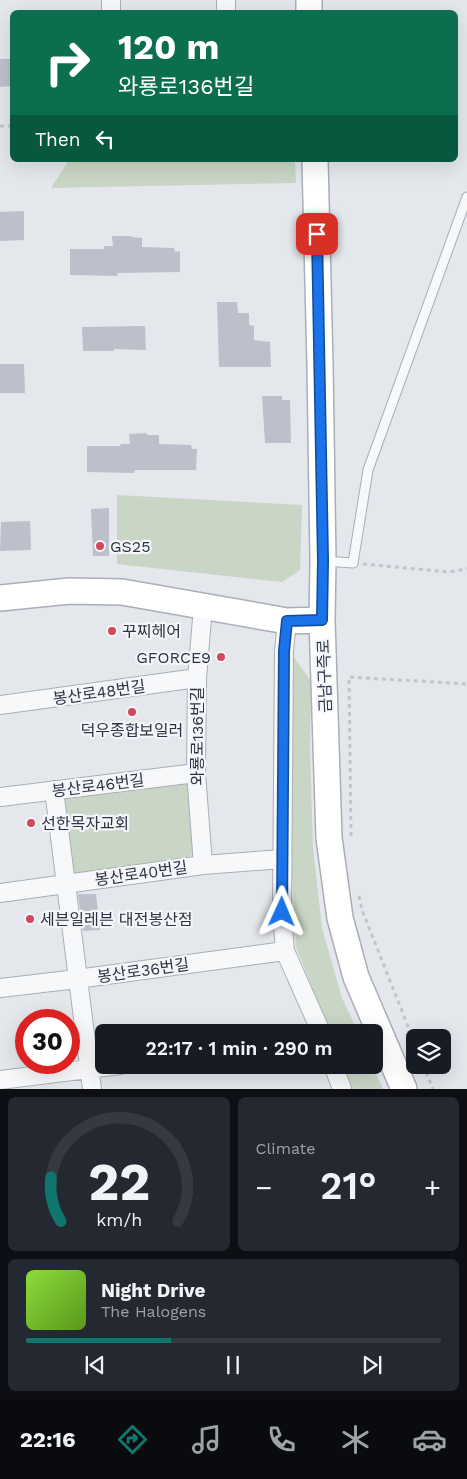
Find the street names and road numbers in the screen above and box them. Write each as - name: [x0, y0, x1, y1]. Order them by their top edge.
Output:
- street label: 금남구즉로: [314, 639, 335, 713]
- street label: 봉산로48번길: [52, 677, 147, 708]
- street label: 와룡로136번길: [188, 687, 207, 785]
- street label: 봉산로46번길: [51, 770, 145, 801]
- street label: 봉산로40번길: [94, 858, 189, 889]
- street label: 봉산로36번길: [96, 955, 190, 986]

